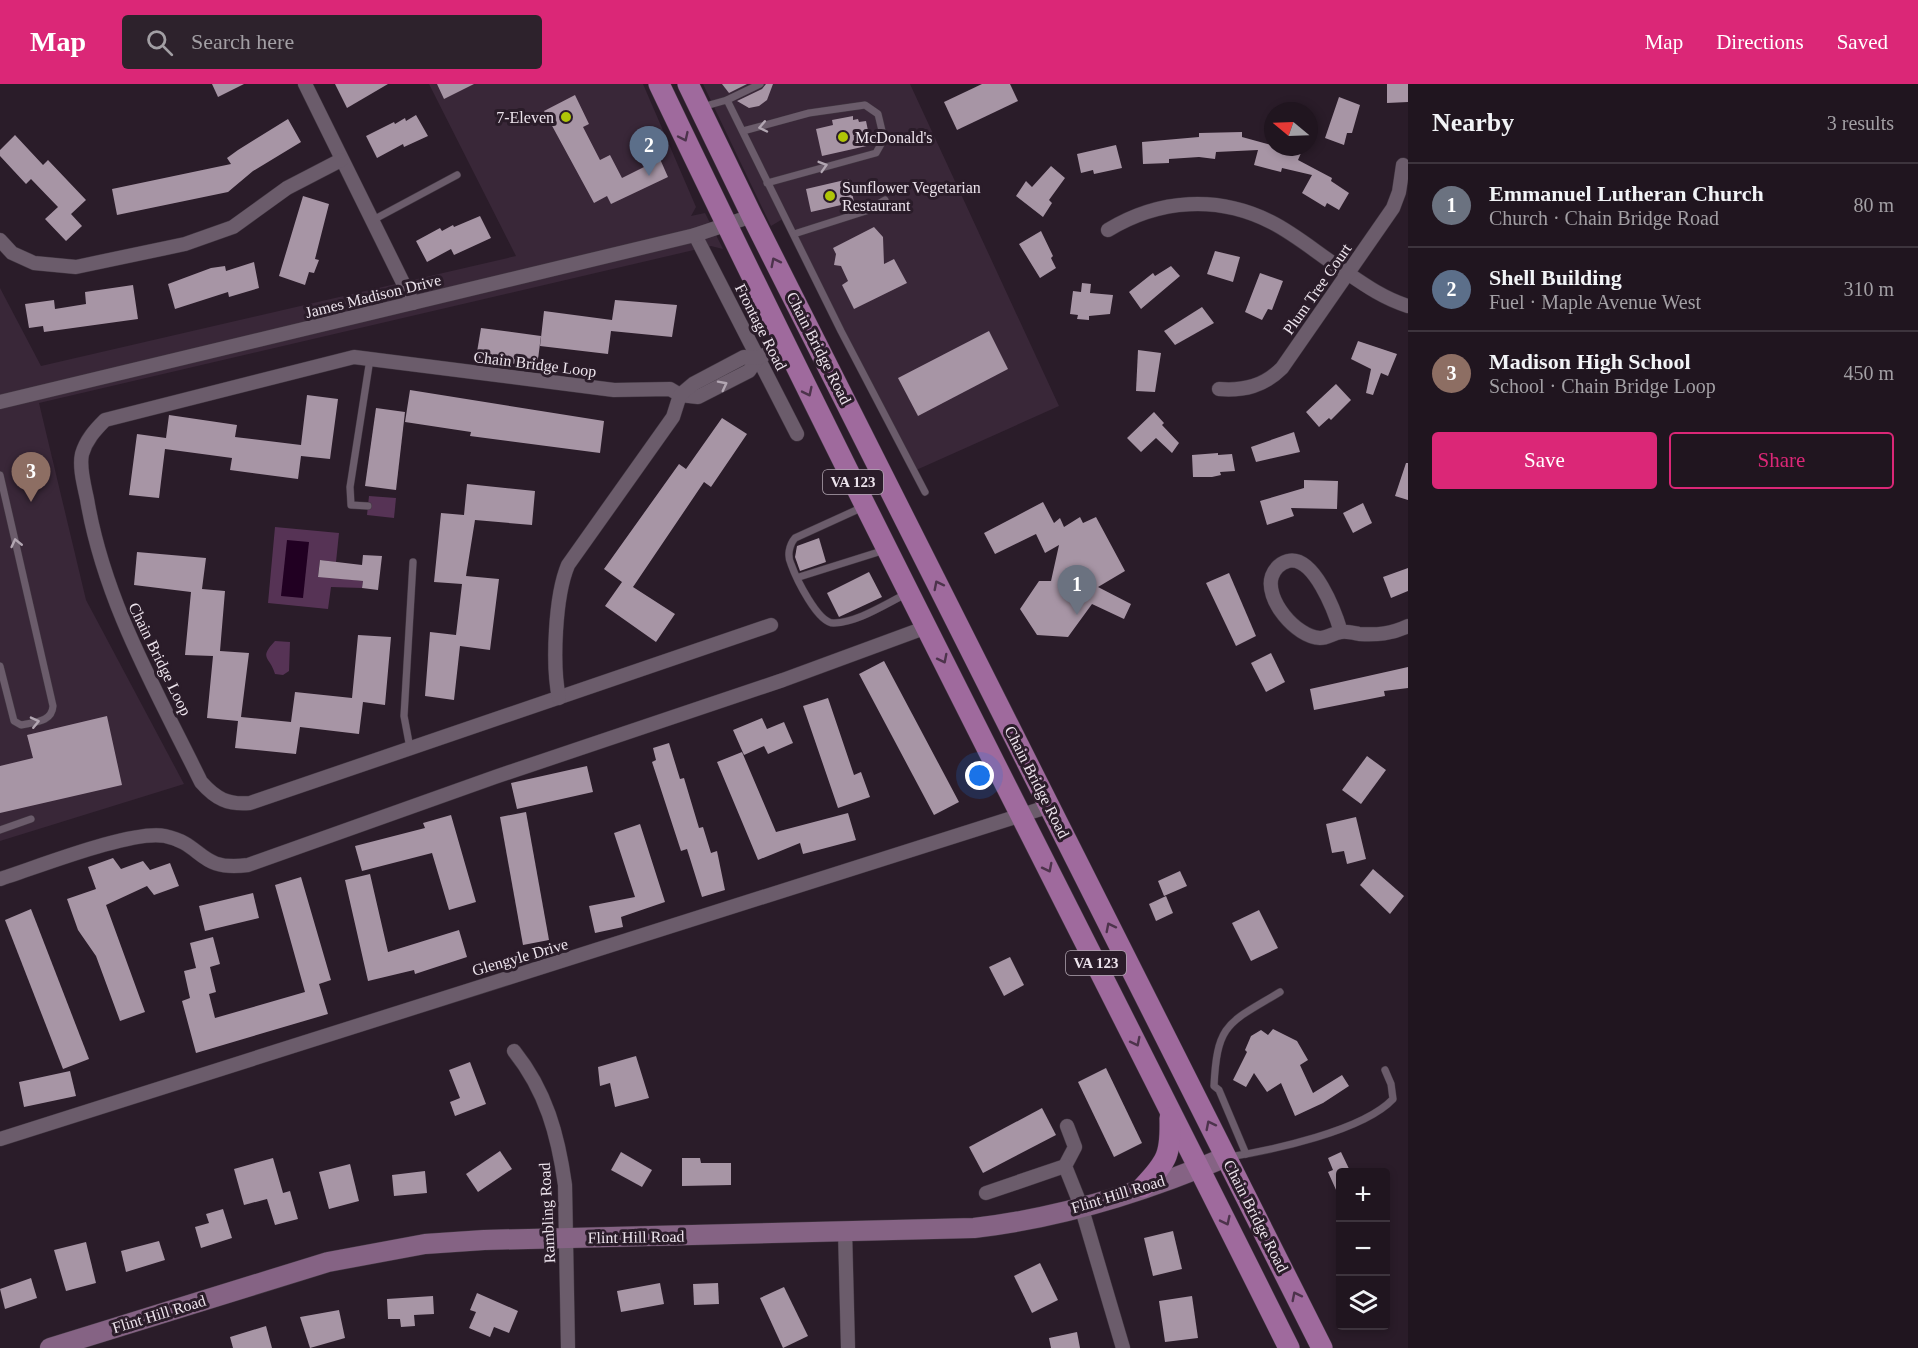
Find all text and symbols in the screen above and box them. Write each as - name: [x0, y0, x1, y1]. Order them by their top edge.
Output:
- search box: [122, 15, 542, 69]
- text: Map: [30, 26, 86, 57]
- icon: search: [143, 26, 176, 59]
- text: Search here: [191, 29, 294, 54]
- text: Map: [1645, 30, 1683, 54]
- text: Directions: [1716, 30, 1804, 54]
- text: Saved: [1837, 30, 1888, 54]
- north arrow: [1264, 102, 1318, 156]
- text: Nearby: [1432, 108, 1514, 137]
- place label: 7-Eleven: [496, 109, 554, 126]
- marker: 7-Eleven: [559, 110, 573, 124]
- text: 3 results: [1827, 112, 1894, 134]
- one-way arrow: [758, 120, 768, 133]
- pin: 2: [630, 126, 668, 176]
- place label: McDonald's: [855, 129, 933, 146]
- one-way arrow: [677, 130, 689, 141]
- marker: McDonald's: [836, 130, 850, 144]
- one-way arrow: [817, 161, 828, 173]
- place label: Sunflower Vegetarian Restaurant: [842, 179, 981, 214]
- text: Emmanuel Lutheran Church: [1489, 181, 1764, 206]
- marker: Sunflower Vegetarian Restaurant: [823, 189, 837, 203]
- text: 1: [1447, 194, 1457, 216]
- text: 80 m: [1853, 194, 1894, 216]
- text: Church · Chain Bridge Road: [1489, 207, 1719, 229]
- street label: Plum Tree Court: [1279, 240, 1355, 338]
- one-way arrow: [771, 257, 783, 268]
- text: Shell Building: [1489, 265, 1622, 290]
- street label: James Madison Drive: [303, 271, 443, 321]
- text: 2: [1447, 278, 1457, 300]
- text: 310 m: [1843, 278, 1894, 300]
- street label: Frontage Road: [731, 281, 790, 373]
- street label: Chain Bridge Road: [782, 289, 855, 407]
- text: Fuel · Maple Avenue West: [1489, 291, 1701, 313]
- street label: Chain Bridge Loop: [473, 348, 597, 381]
- text: Madison High School: [1489, 349, 1691, 374]
- text: 3: [1447, 362, 1457, 384]
- text: 450 m: [1843, 362, 1894, 384]
- text: School · Chain Bridge Loop: [1489, 375, 1716, 397]
- one-way arrow: [716, 381, 727, 392]
- one-way arrow: [800, 385, 812, 396]
- button: Save: [1432, 432, 1657, 489]
- button: Share: [1669, 432, 1894, 489]
- pin: 3: [12, 452, 51, 502]
- road number: VA 123: [823, 470, 883, 494]
- one-way arrow: [10, 538, 23, 548]
- pin: 1: [1058, 566, 1096, 615]
- one-way arrow: [933, 581, 945, 592]
- street label: Chain Bridge Loop: [124, 600, 195, 719]
- one-way arrow: [936, 653, 947, 664]
- one-way arrow: [30, 716, 40, 729]
- street label: Chain Bridge Road: [1000, 723, 1073, 841]
- your location: [965, 761, 994, 790]
- one-way arrow: [1041, 861, 1053, 872]
- one-way arrow: [1106, 923, 1117, 934]
- street label: Glengyle Drive: [470, 935, 570, 980]
- road number: VA 123: [1066, 951, 1126, 975]
- one-way arrow: [1128, 1036, 1140, 1047]
- one-way arrow: [1205, 1120, 1217, 1131]
- street label: Chain Bridge Road: [1219, 1157, 1292, 1275]
- street label: Rambling Road: [536, 1162, 559, 1264]
- map controls: [1336, 1168, 1390, 1330]
- button: +: [1336, 1168, 1390, 1222]
- street label: Flint Hill Road: [1069, 1172, 1167, 1216]
- one-way arrow: [1218, 1214, 1230, 1225]
- button: −: [1336, 1222, 1390, 1276]
- street label: Flint Hill Road: [587, 1228, 685, 1246]
- button: layers: [1336, 1276, 1390, 1330]
- one-way arrow: [1291, 1291, 1303, 1302]
- street label: Flint Hill Road: [110, 1292, 208, 1336]

